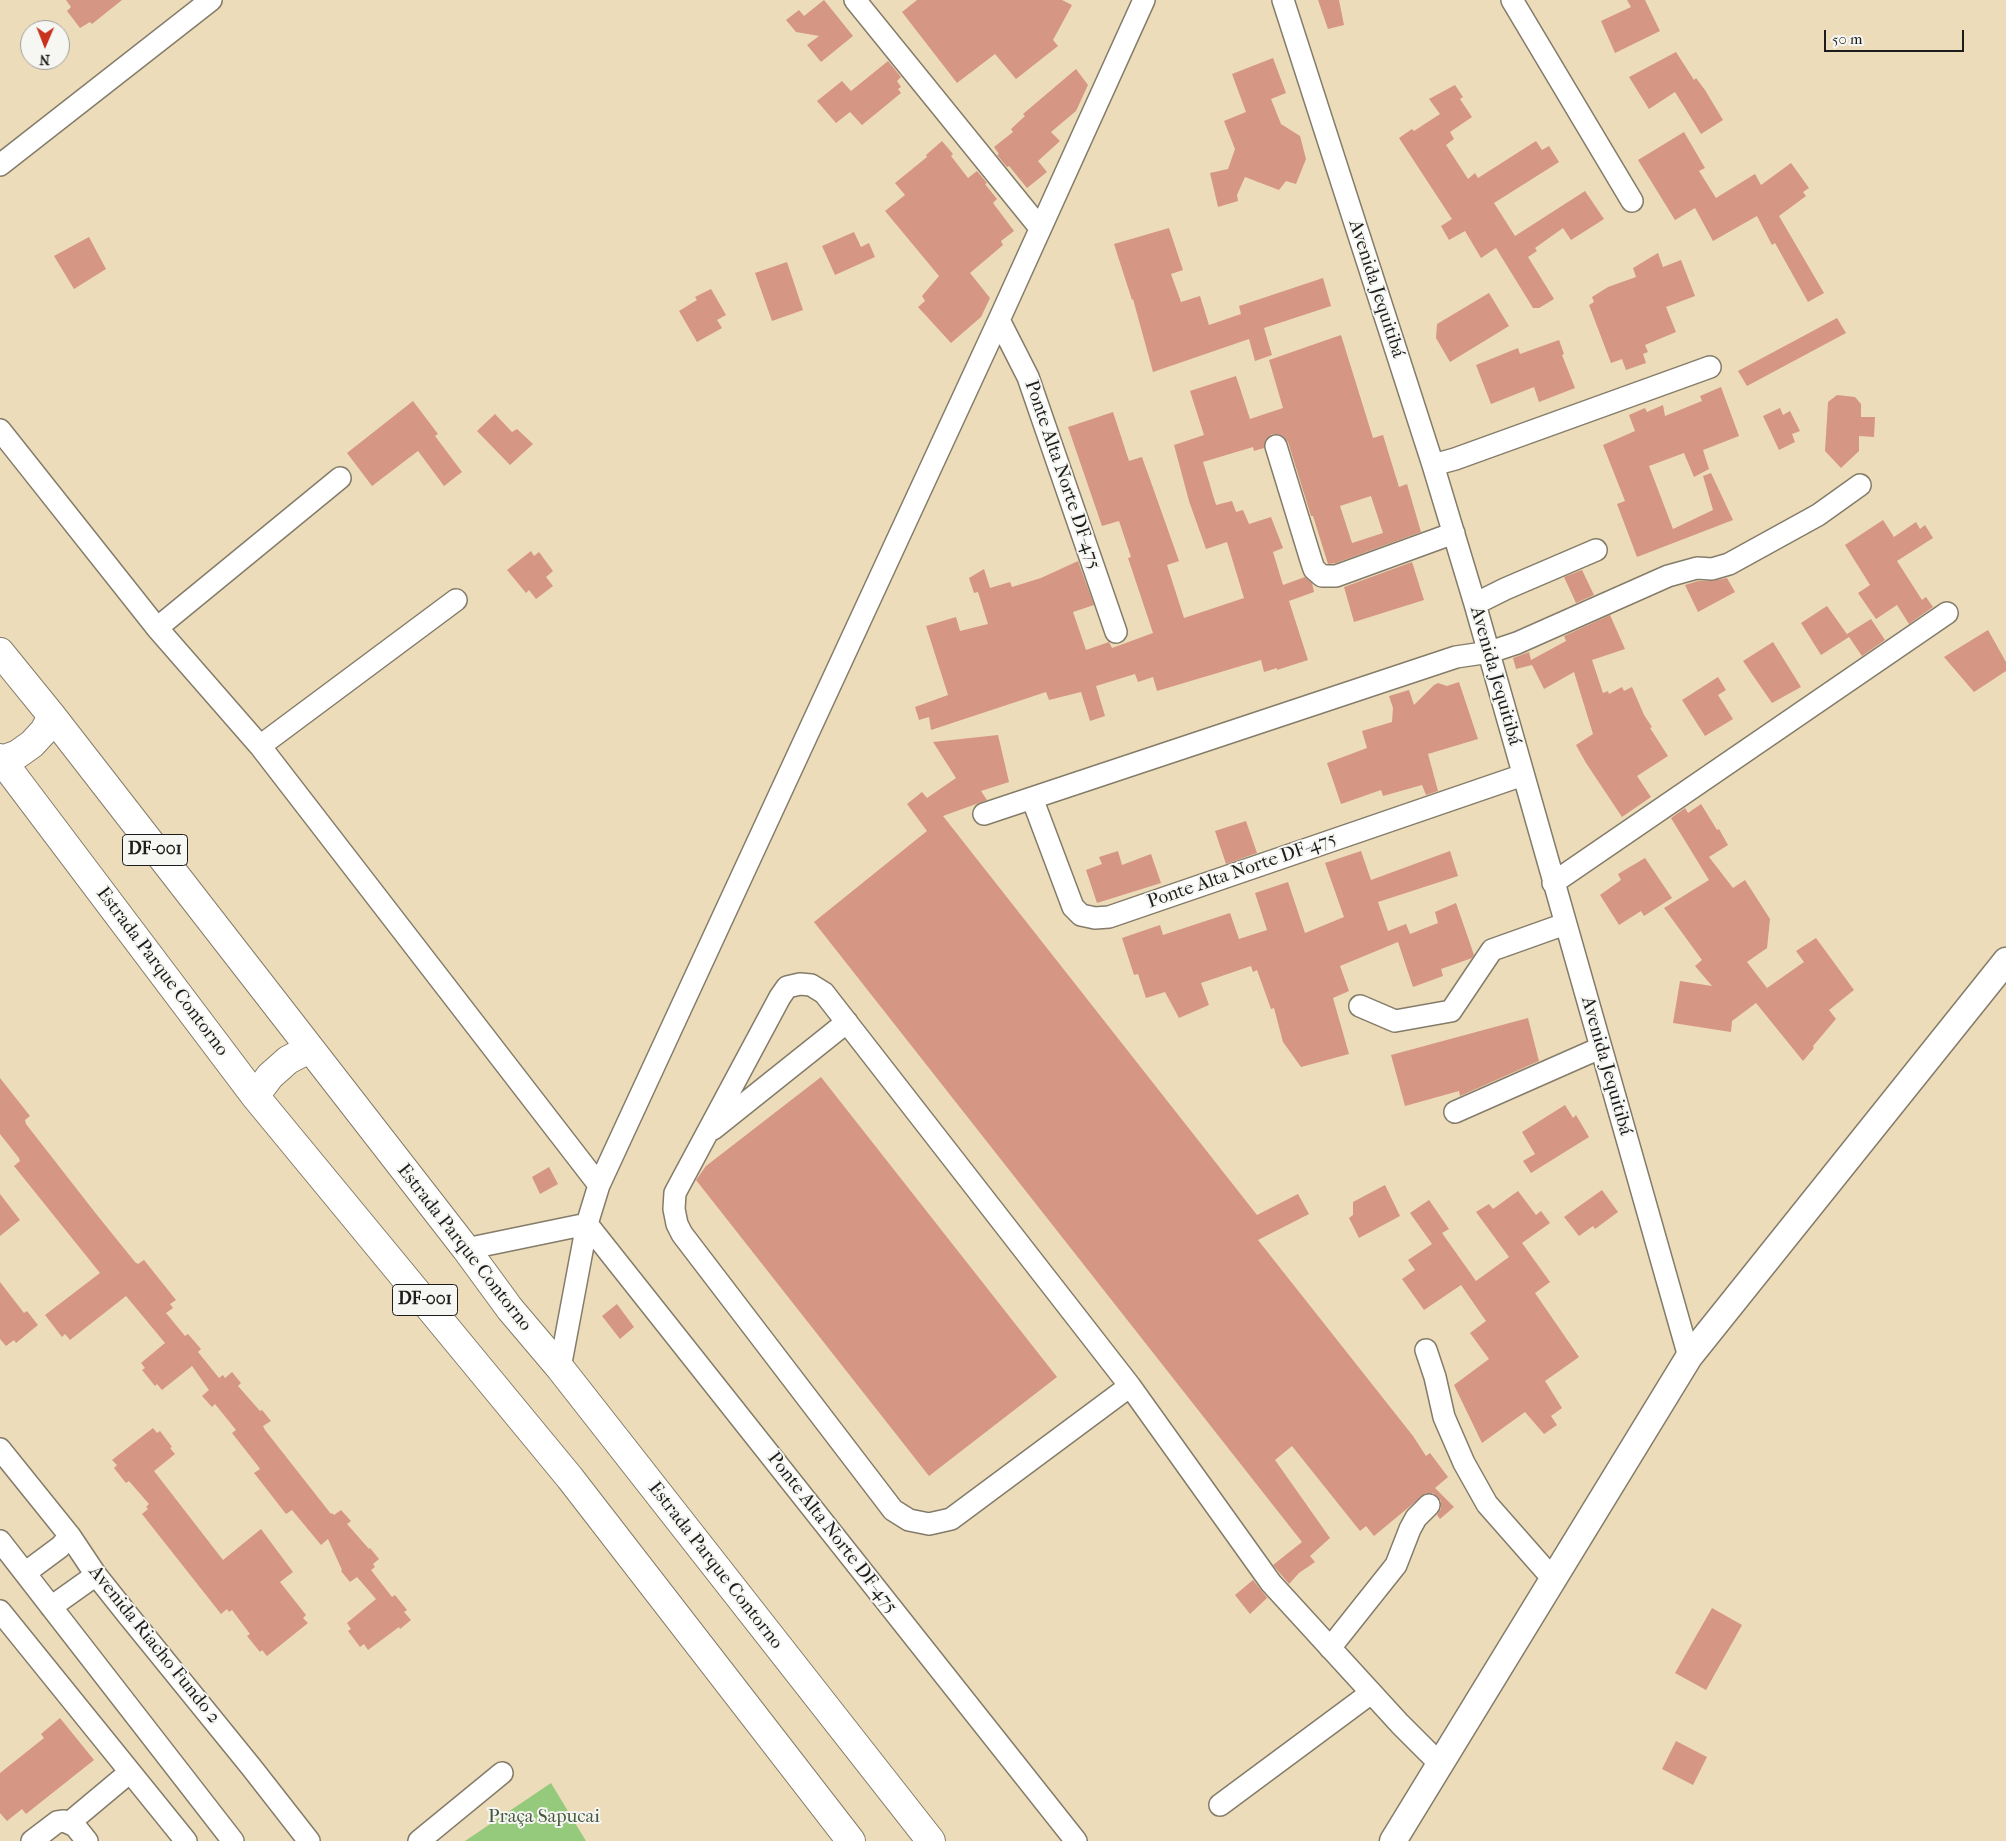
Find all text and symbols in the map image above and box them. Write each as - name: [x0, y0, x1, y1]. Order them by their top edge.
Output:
- north arrow: [20, 20, 70, 70]
- scale bar: [1826, 20, 1966, 52]
- text: 50 m: [1832, 30, 1862, 48]
- text: N: [39, 51, 50, 68]
- street label: Avenida Jequitibá: [1343, 217, 1409, 361]
- street label: Ponte Alta Norte DF-475: [1019, 378, 1105, 572]
- street label: Avenida Jequitibá: [1464, 604, 1526, 748]
- street label: Ponte Alta Norte DF-475: [1145, 828, 1339, 914]
- road number: DF-001: [122, 834, 188, 866]
- street label: Estrada Parque Contorno: [91, 883, 233, 1061]
- street label: Avenida Jequitibá: [1575, 994, 1637, 1138]
- street label: Estrada Parque Contorno: [392, 1160, 536, 1336]
- road number: DF-001: [392, 1284, 458, 1316]
- street label: Ponte Alta Norte DF-475: [762, 1448, 902, 1618]
- street label: Estrada Parque Contorno: [643, 1478, 787, 1654]
- street label: Avenida Riacho Fundo 2: [83, 1561, 225, 1729]
- park label: Praça Sapucai: [488, 1806, 600, 1828]

